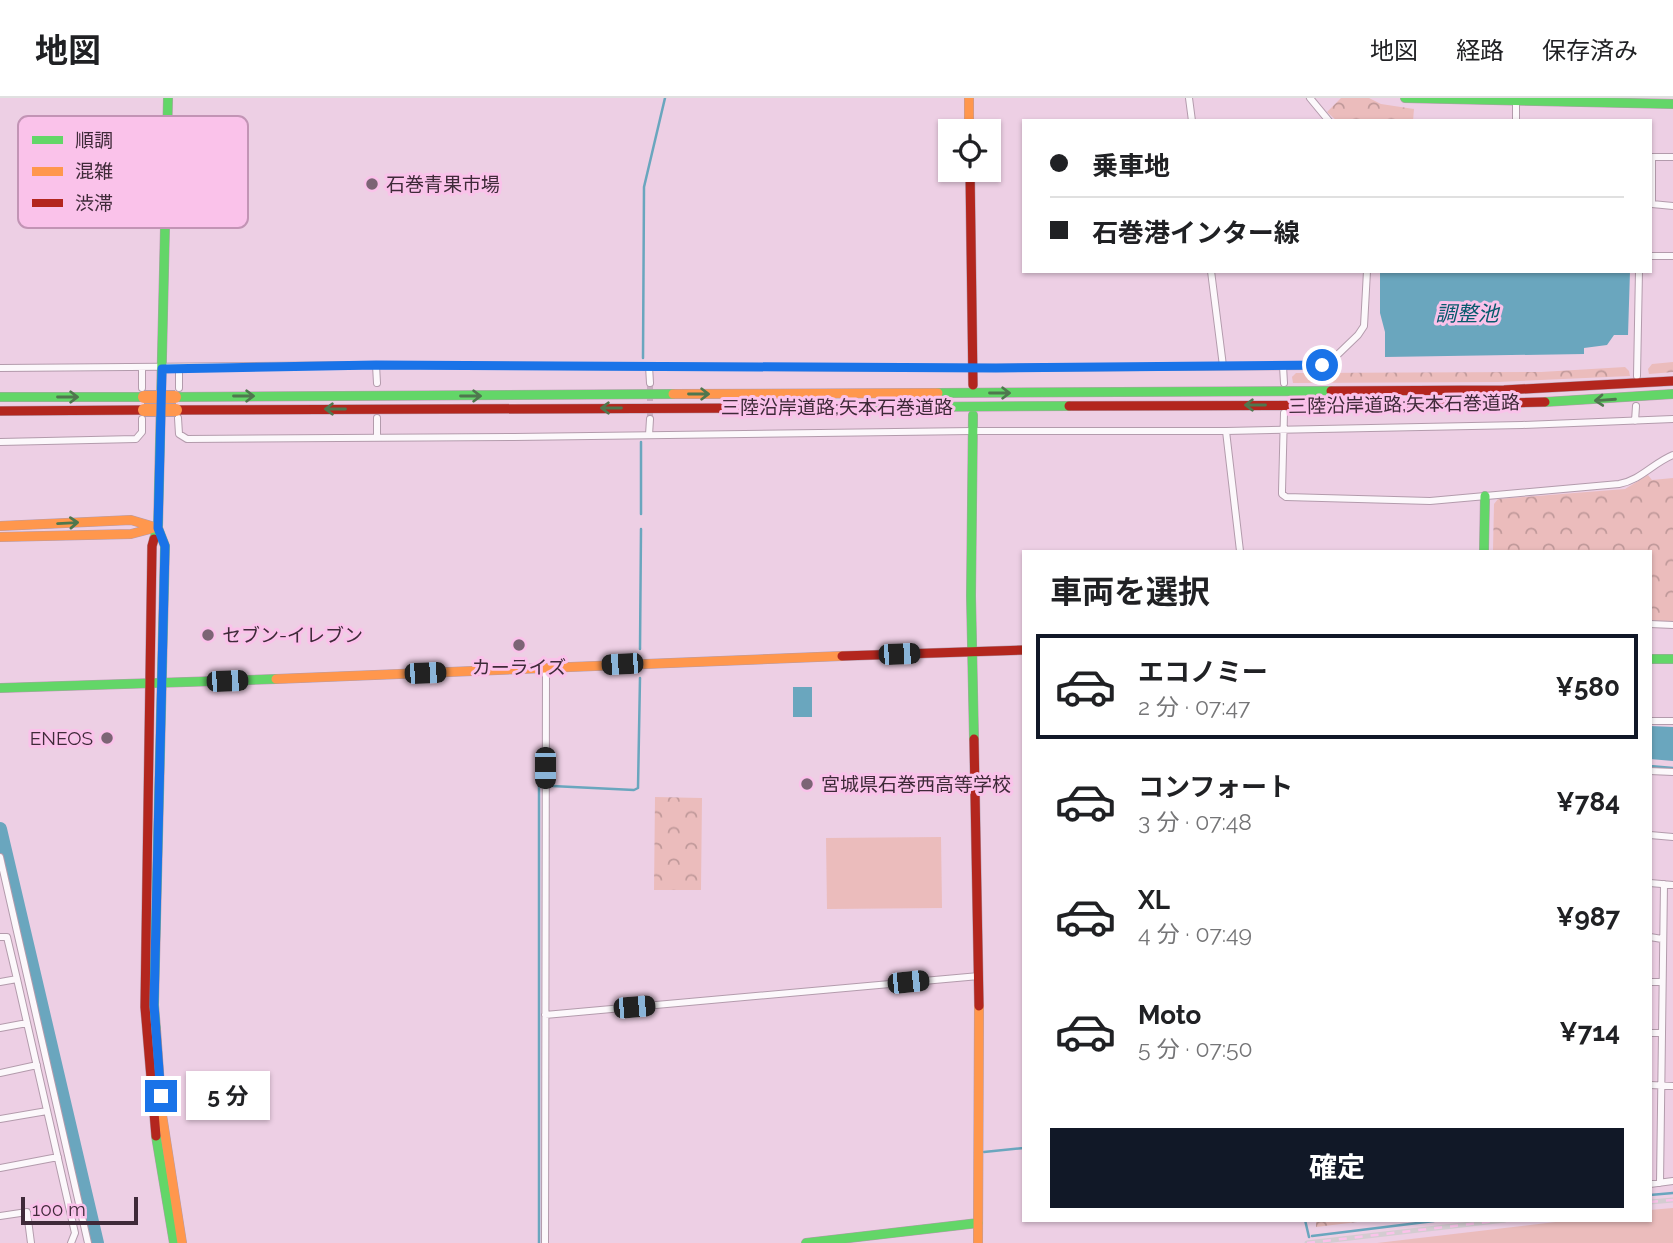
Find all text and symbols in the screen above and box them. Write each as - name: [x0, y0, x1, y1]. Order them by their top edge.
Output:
- text: 地図: [35, 31, 101, 70]
- text: 地図: [1370, 36, 1418, 65]
- text: 経路: [1456, 36, 1504, 65]
- text: 保存済み: [1542, 36, 1638, 65]
- legend: [18, 116, 248, 228]
- map controls: [938, 119, 1001, 182]
- button: locate: [938, 119, 1001, 182]
- text: 順調: [75, 129, 113, 151]
- text: 乗車地: [1092, 151, 1170, 181]
- text: 混雑: [75, 160, 113, 182]
- place label: 石巻青果市場: [386, 173, 500, 195]
- marker: 石巻青果市場: [364, 176, 380, 192]
- text: 渋滞: [75, 192, 113, 214]
- text: 石巻港インター線: [1092, 218, 1300, 248]
- water label: 調整池: [1436, 301, 1500, 326]
- route start: [1306, 349, 1338, 381]
- one-way arrow: [988, 386, 1011, 400]
- one-way arrow: [687, 387, 710, 401]
- one-way arrow: [232, 389, 255, 403]
- one-way arrow: [459, 389, 482, 402]
- one-way arrow: [56, 390, 79, 404]
- street label: 三陸沿岸道路;矢本石巻道路: [1288, 391, 1520, 417]
- one-way arrow: [1594, 394, 1617, 407]
- street label: 三陸沿岸道路;矢本石巻道路: [721, 396, 953, 418]
- one-way arrow: [1244, 398, 1267, 412]
- one-way arrow: [600, 401, 623, 415]
- one-way arrow: [323, 402, 346, 416]
- one-way arrow: [56, 516, 79, 529]
- text: 車両を選択: [1050, 573, 1210, 610]
- place label: セブン-イレブン: [222, 624, 363, 646]
- marker: セブン-イレブン: [200, 627, 216, 643]
- marker: カーライズ: [511, 637, 527, 653]
- car: [878, 643, 921, 665]
- car: [601, 652, 644, 676]
- icon: car: [1054, 655, 1117, 718]
- place label: カーライズ: [472, 656, 566, 678]
- text: エコノミー: [1138, 657, 1268, 687]
- car: [404, 662, 447, 684]
- car: [206, 670, 249, 692]
- text: ¥580: [1555, 672, 1620, 702]
- text: 2 分 · 07:47: [1138, 693, 1250, 720]
- place label: ENEOS: [30, 727, 93, 749]
- marker: ENEOS: [99, 730, 115, 746]
- car: [535, 747, 556, 789]
- icon: car: [1054, 770, 1117, 833]
- text: コンフォート: [1138, 772, 1293, 802]
- place label: 宮城県石巻西高等学校: [821, 773, 1011, 795]
- marker: 宮城県石巻西高等学校: [799, 776, 815, 792]
- text: ¥784: [1556, 787, 1620, 817]
- text: 3 分 · 07:48: [1138, 808, 1252, 835]
- icon: car: [1054, 885, 1117, 948]
- text: XL: [1138, 885, 1170, 915]
- text: ¥987: [1556, 902, 1620, 932]
- text: 4 分 · 07:49: [1138, 920, 1252, 947]
- car: [887, 969, 930, 995]
- car: [613, 995, 656, 1019]
- icon: car: [1054, 1000, 1117, 1063]
- text: Moto: [1138, 1000, 1201, 1030]
- text: ¥714: [1559, 1017, 1620, 1047]
- text: 5 分 · 07:50: [1138, 1035, 1253, 1062]
- callout: 5 分: [186, 1072, 270, 1121]
- route end: [145, 1080, 177, 1112]
- text: 5 分: [207, 1082, 249, 1109]
- button: 確定: [1050, 1128, 1624, 1208]
- scale bar: [21, 1194, 138, 1226]
- text: 100 m: [32, 1198, 86, 1220]

